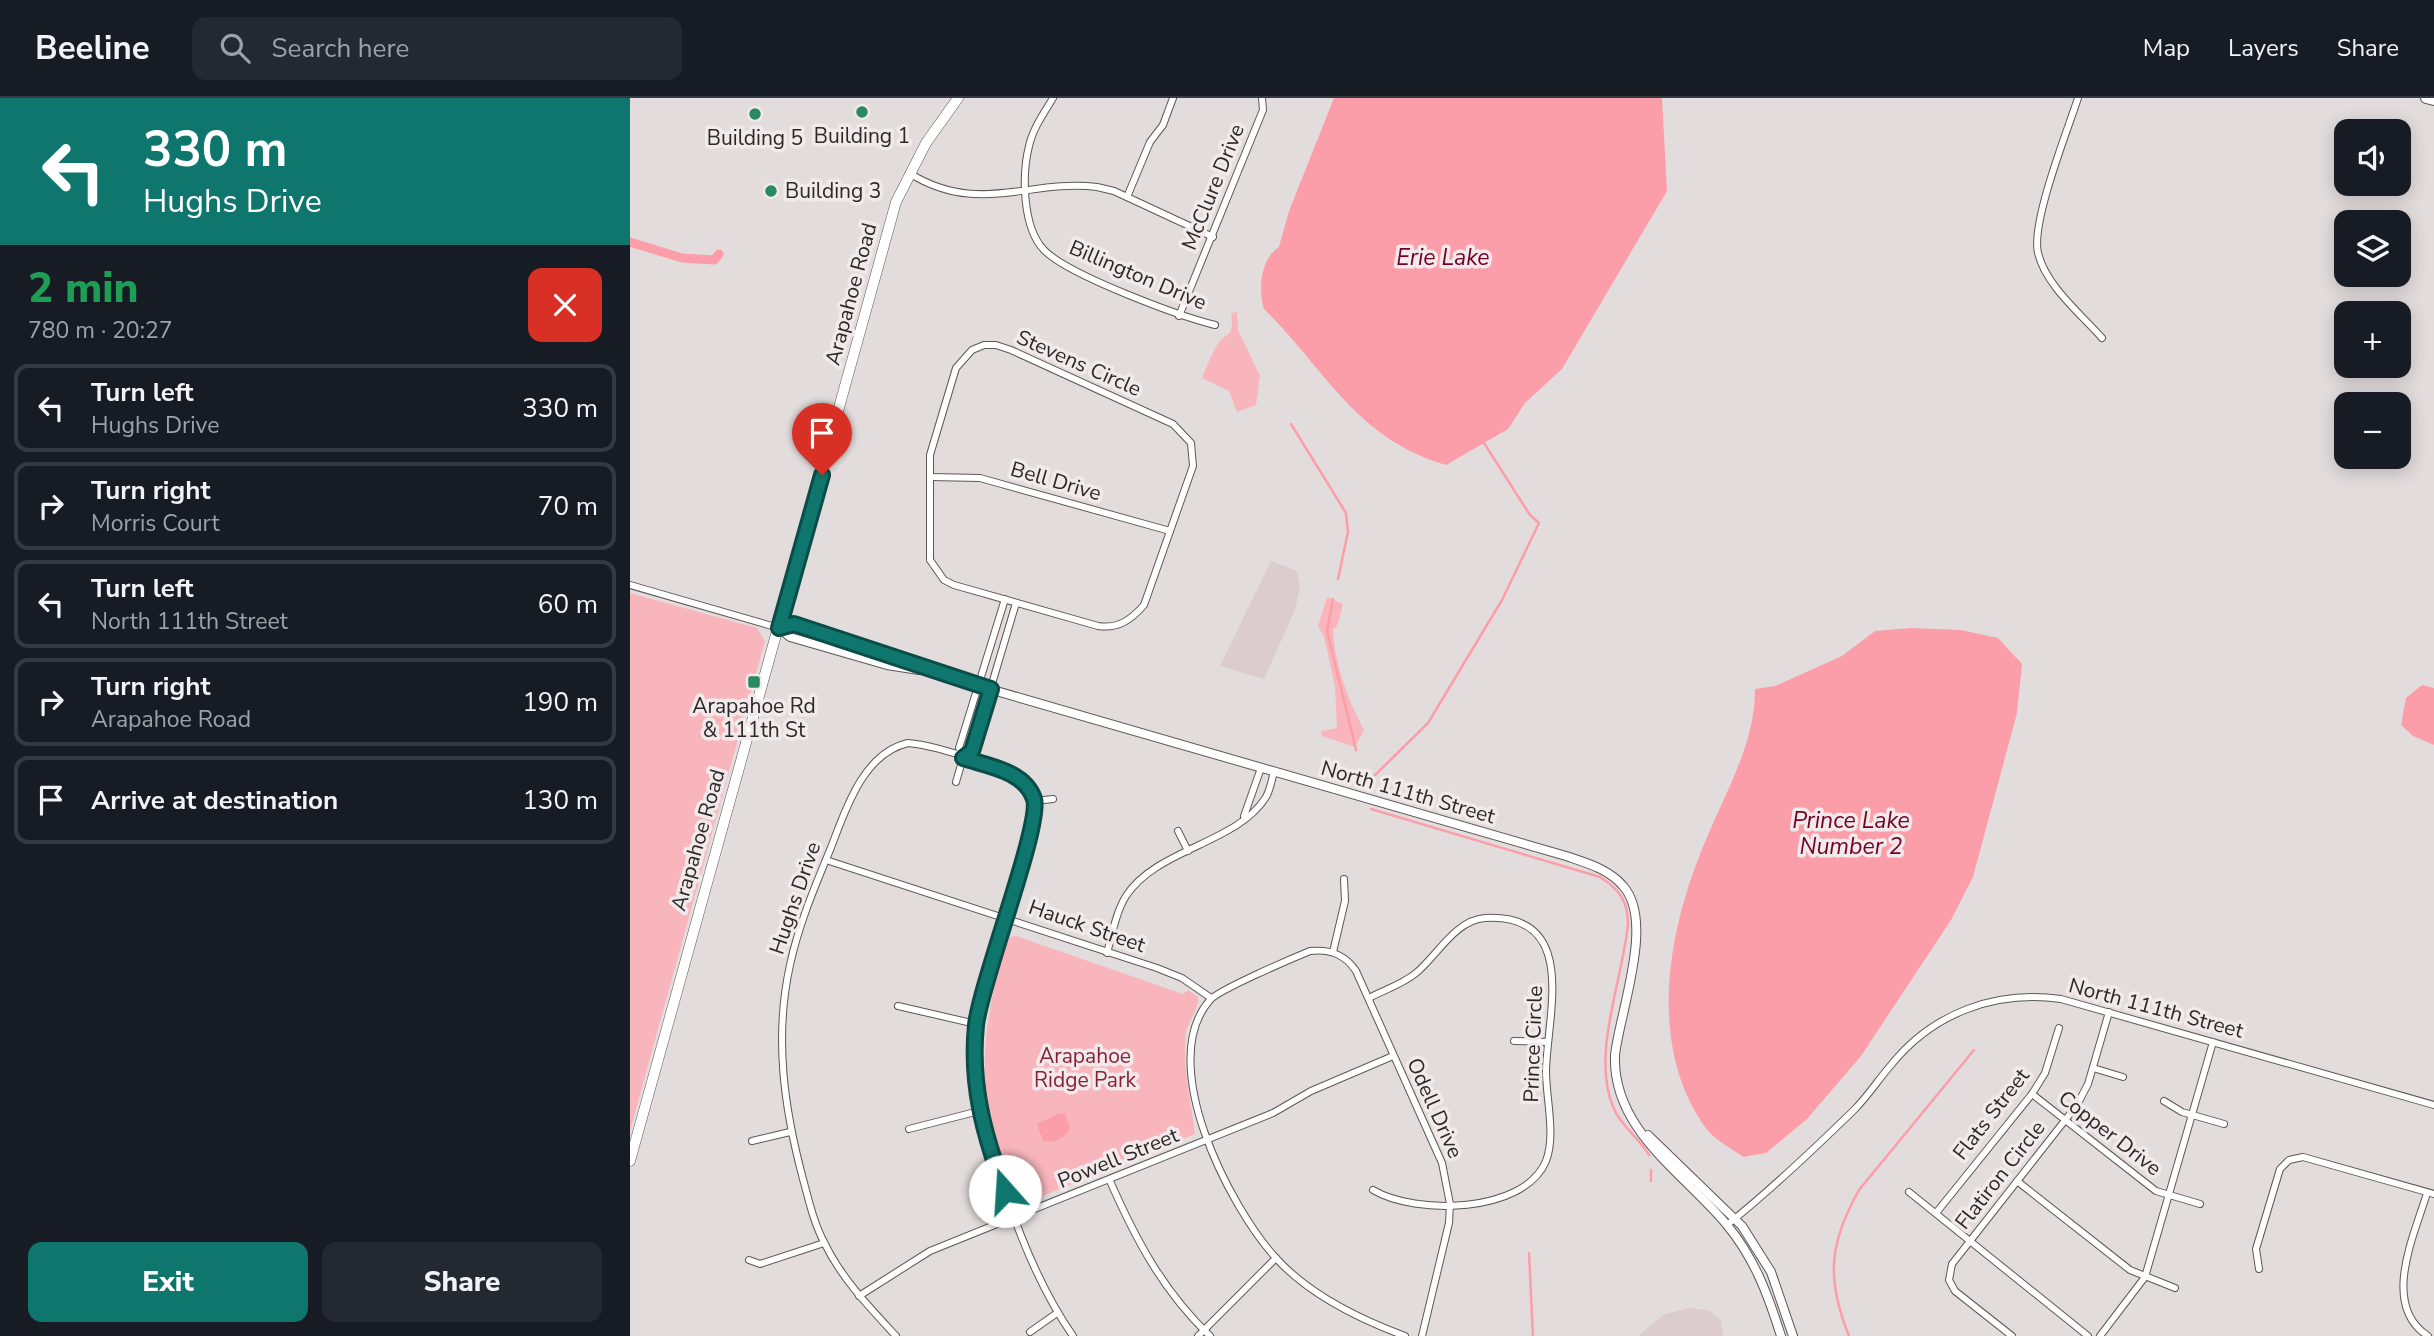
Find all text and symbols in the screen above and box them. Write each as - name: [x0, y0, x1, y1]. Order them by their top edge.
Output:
- search box: [192, 17, 682, 80]
- text: Beeline: [35, 26, 150, 71]
- icon: search: [216, 29, 254, 67]
- text: Search here: [272, 31, 409, 66]
- text: Map: [2143, 32, 2190, 64]
- text: Layers: [2228, 32, 2299, 64]
- text: Share: [2337, 32, 2399, 64]
- marker: Building 1: [854, 104, 870, 120]
- marker: Building 5: [747, 106, 763, 122]
- text: 330 m: [143, 116, 287, 183]
- map controls: [2334, 119, 2411, 469]
- button: sound: [2334, 119, 2411, 196]
- street label: McClure Drive: [1175, 120, 1251, 254]
- place label: Building 1: [814, 122, 910, 150]
- place label: Building 5: [707, 124, 803, 152]
- icon: left: [28, 126, 119, 217]
- place label: Building 3: [785, 177, 881, 205]
- text: Hughs Drive: [143, 180, 322, 223]
- marker: Building 3: [763, 183, 779, 199]
- button: layers: [2334, 210, 2411, 287]
- street label: Arapahoe Road: [819, 220, 883, 368]
- street label: Billington Drive: [1065, 233, 1211, 317]
- water label: Erie Lake: [1396, 242, 1490, 273]
- text: 2 min: [28, 260, 138, 317]
- button: close: [528, 268, 602, 342]
- button: +: [2334, 301, 2411, 378]
- text: 780 m · 20:27: [28, 315, 173, 346]
- street label: Stevens Circle: [1012, 323, 1146, 403]
- text: Turn left: [91, 375, 194, 410]
- icon: left: [32, 389, 70, 427]
- text: 330 m: [522, 391, 598, 426]
- button: −: [2334, 392, 2411, 469]
- pin: [792, 403, 852, 475]
- text: Hughs Drive: [91, 410, 219, 441]
- icon: arrive: [803, 414, 841, 452]
- street label: Bell Drive: [1007, 455, 1105, 507]
- text: Turn right: [91, 473, 210, 508]
- icon: right: [32, 487, 70, 525]
- text: 70 m: [538, 489, 598, 524]
- text: Morris Court: [91, 508, 220, 539]
- text: Turn left: [91, 571, 194, 606]
- icon: left: [32, 585, 70, 623]
- text: 60 m: [538, 587, 598, 622]
- text: North 111th Street: [91, 606, 288, 637]
- text: Turn right: [91, 669, 210, 704]
- marker: Arapahoe Rd & 111th St: [746, 674, 762, 690]
- icon: right: [32, 683, 70, 721]
- text: 190 m: [522, 685, 598, 720]
- place label: Arapahoe Rd & 111th St: [692, 692, 816, 744]
- text: Arapahoe Road: [91, 704, 251, 735]
- street label: North 111th Street: [1318, 754, 1499, 830]
- street label: Arapahoe Road: [664, 766, 732, 914]
- icon: arrive: [32, 781, 70, 819]
- text: Arrive at destination: [91, 783, 338, 818]
- text: 130 m: [522, 783, 598, 818]
- water label: Prince Lake Number 2: [1792, 805, 1910, 862]
- street label: Hughs Drive: [763, 838, 827, 958]
- street label: Hauck Street: [1025, 893, 1150, 959]
- street label: North 111th Street: [2066, 971, 2247, 1045]
- street label: Prince Circle: [1517, 985, 1549, 1103]
- park label: Arapahoe Ridge Park: [1034, 1042, 1136, 1094]
- street label: Odell Drive: [1400, 1053, 1470, 1163]
- street label: Flats Street: [1946, 1062, 2036, 1166]
- street label: Copper Drive: [2053, 1084, 2167, 1182]
- street label: Flatiron Circle: [1949, 1115, 2051, 1235]
- street label: Powell Street: [1053, 1121, 1183, 1195]
- position arrow: [968, 1154, 1042, 1228]
- button: Exit: [28, 1242, 308, 1322]
- button: Share: [322, 1242, 602, 1322]

